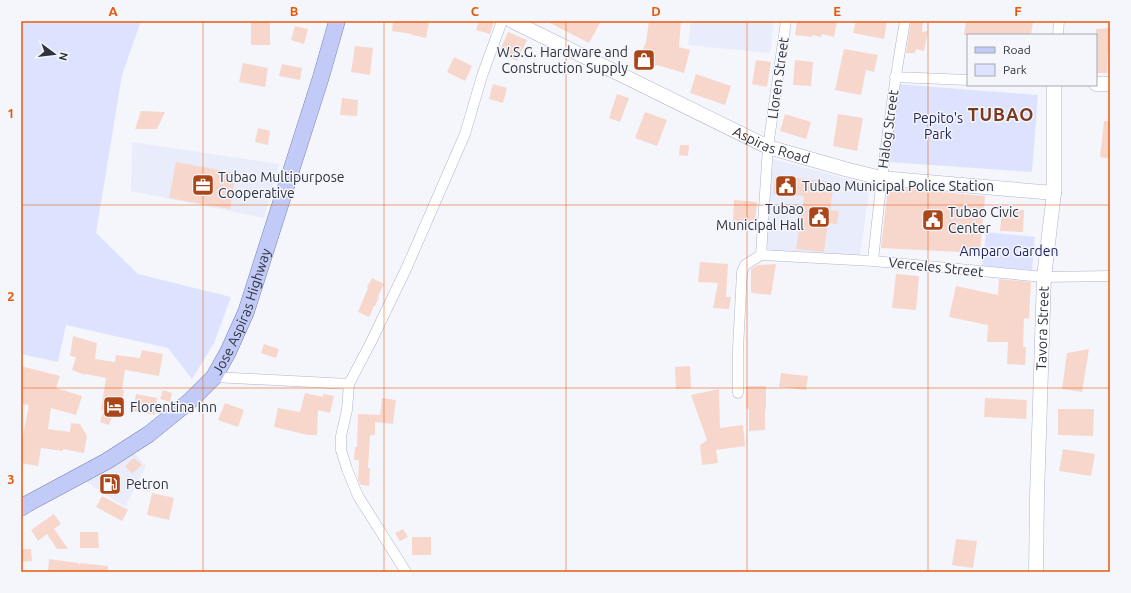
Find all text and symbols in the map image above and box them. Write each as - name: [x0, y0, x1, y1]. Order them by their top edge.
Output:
- text: A: [108, 4, 118, 18]
- text: B: [290, 4, 299, 18]
- text: C: [471, 4, 480, 18]
- text: D: [651, 4, 661, 18]
- text: E: [833, 4, 841, 18]
- text: F: [1014, 4, 1022, 18]
- north arrow: [34, 34, 74, 74]
- legend: [967, 34, 1097, 86]
- street label: Lloren Street: [764, 36, 792, 120]
- text: Road: [1003, 43, 1031, 56]
- place label: W.S.G. Hardware and Construction Supply: [497, 44, 628, 76]
- shop icon: W.S.G. Hardware and Construction Supply: [631, 47, 657, 73]
- text: N: [57, 51, 71, 62]
- text: Park: [1003, 63, 1027, 76]
- street label: Halog Street: [875, 88, 901, 169]
- district label: TUBAO: [968, 104, 1034, 124]
- text: 1: [7, 106, 15, 120]
- park label: Pepito's Park: [913, 110, 963, 142]
- street label: Aspiras Road: [730, 123, 812, 167]
- place label: Tubao Multipurpose Cooperative: [218, 169, 345, 201]
- office icon: Tubao Multipurpose Cooperative: [190, 172, 216, 198]
- public building icon: Tubao Municipal Police Station: [773, 173, 799, 199]
- place label: Tubao Municipal Police Station: [802, 178, 994, 194]
- place label: Tubao Municipal Hall: [716, 201, 804, 233]
- public building icon: Tubao Municipal Hall: [806, 204, 832, 230]
- place label: Tubao Civic Center: [948, 204, 1019, 236]
- public building icon: Tubao Civic Center: [920, 207, 946, 233]
- park label: Amparo Garden: [960, 243, 1058, 259]
- street label: Jose Aspiras Highway: [209, 246, 274, 377]
- street label: Verceles Street: [888, 254, 985, 280]
- street label: Tavora Street: [1033, 285, 1052, 370]
- text: 2: [7, 289, 15, 303]
- hotel icon: Florentina Inn: [101, 394, 127, 420]
- place label: Florentina Inn: [130, 399, 217, 415]
- fuel station icon: Petron: [97, 471, 123, 497]
- text: 3: [7, 472, 15, 486]
- place label: Petron: [126, 476, 169, 492]

